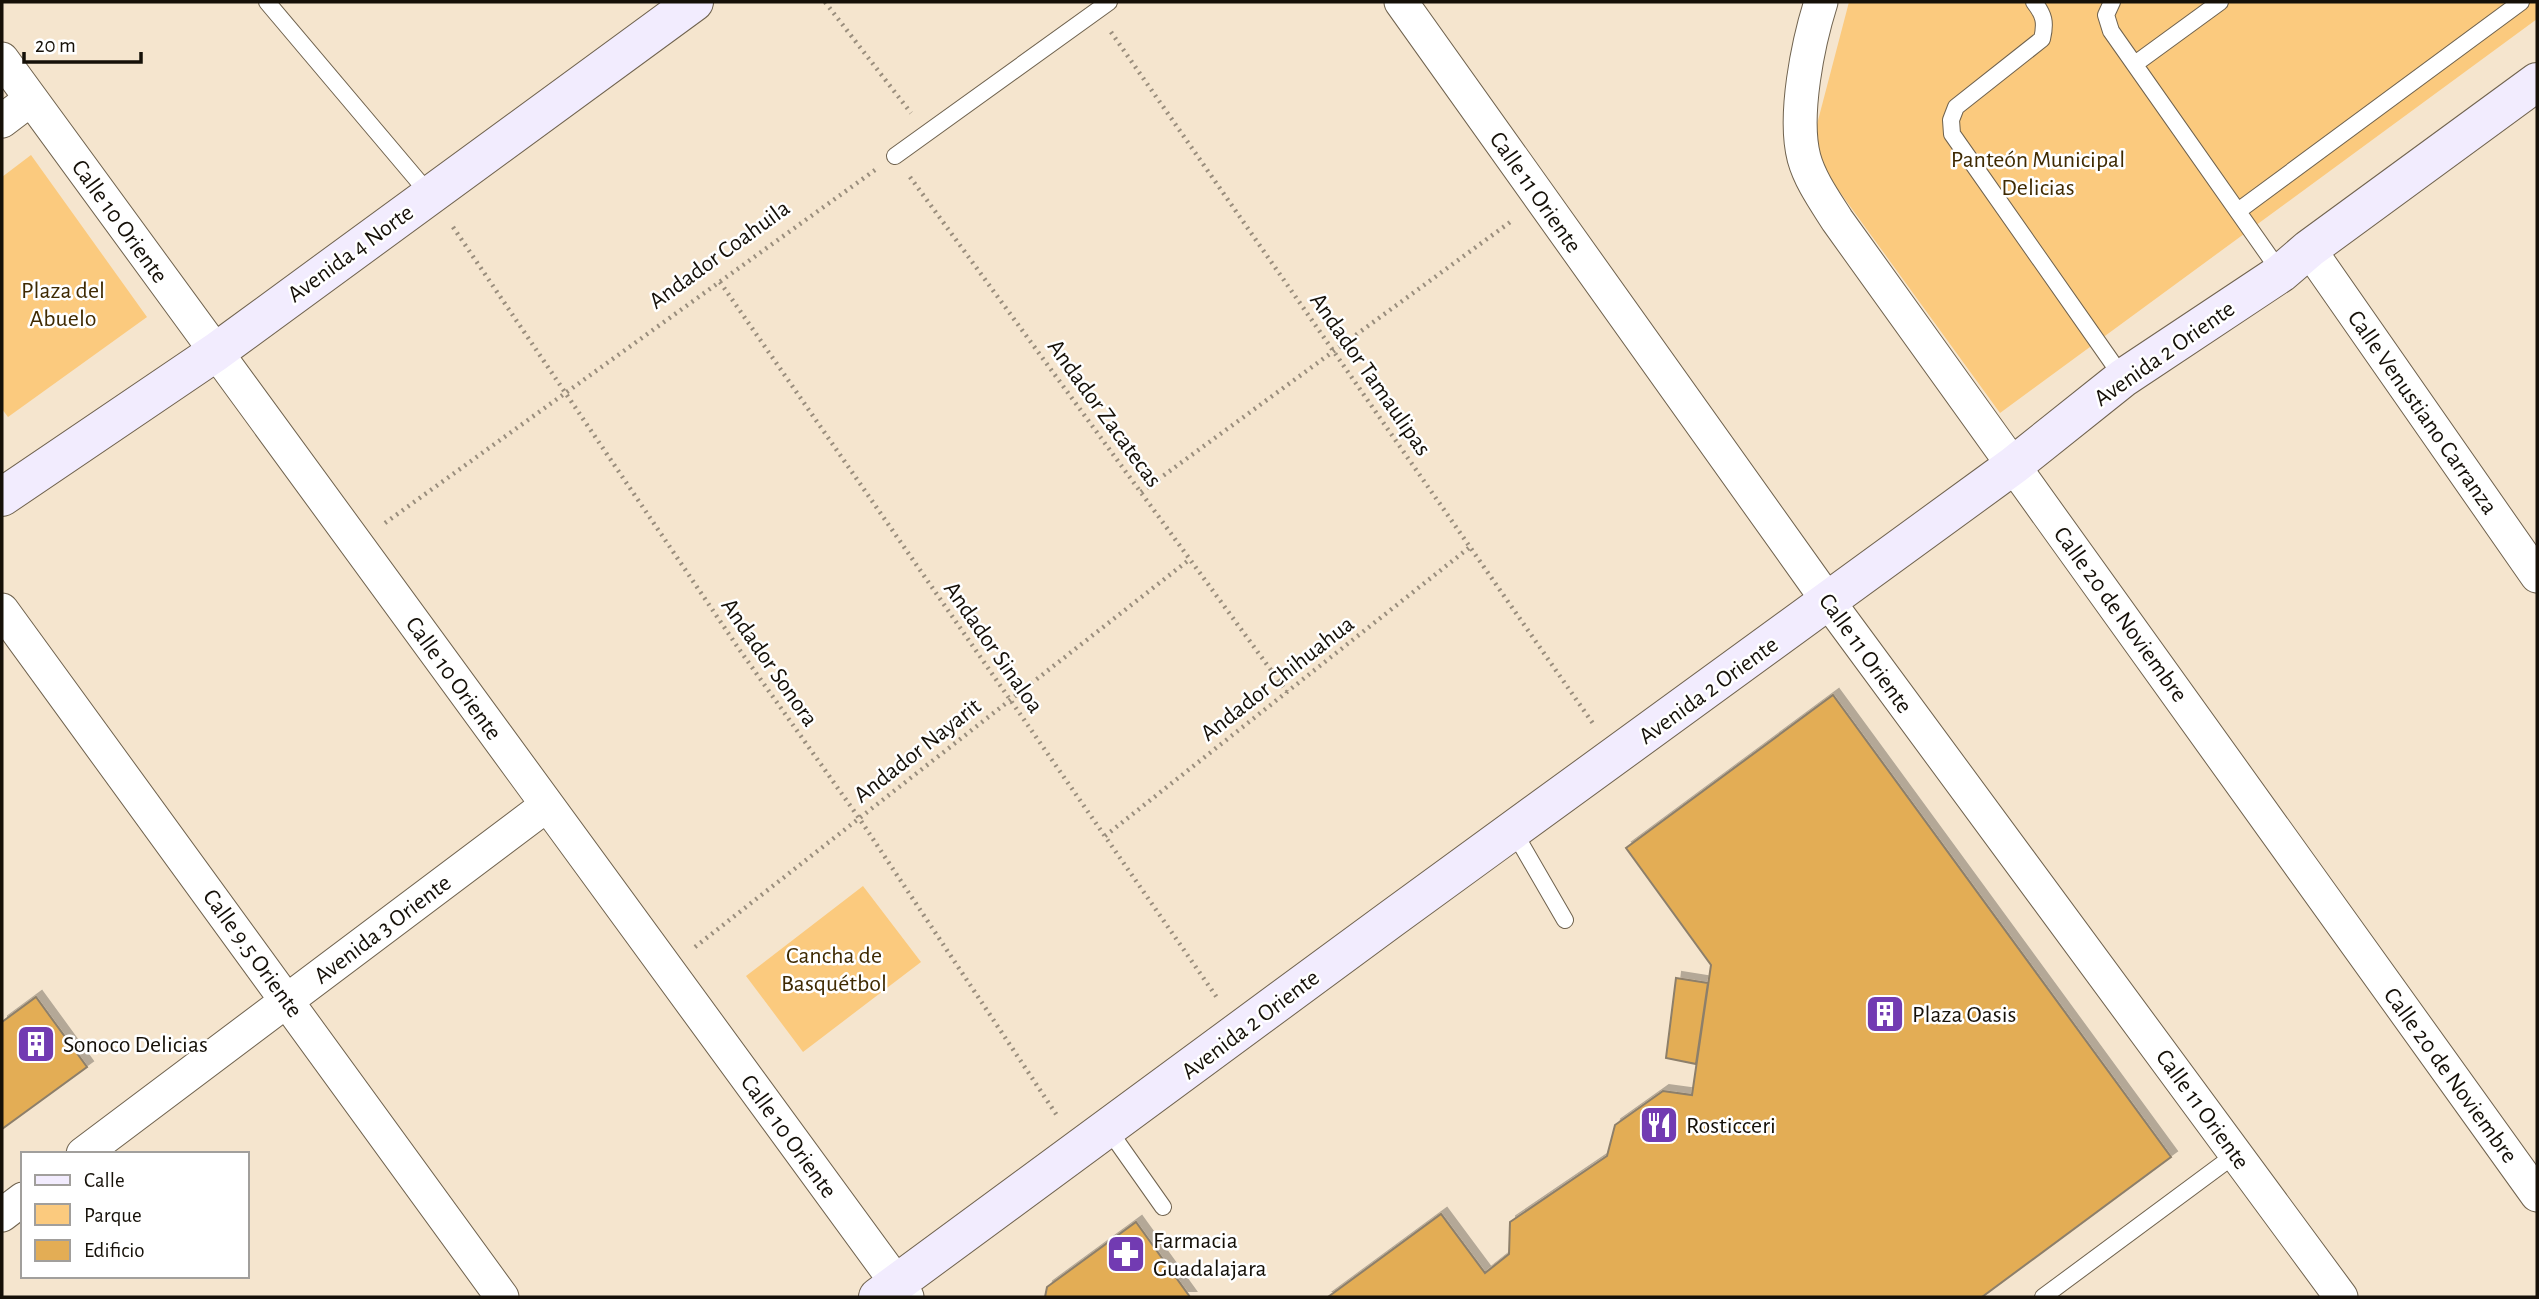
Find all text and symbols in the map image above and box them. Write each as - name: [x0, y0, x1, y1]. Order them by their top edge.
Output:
- scale bar: [24, 21, 142, 65]
- text: 20 m: [35, 35, 76, 56]
- street label: Calle 11 Oriente: [1485, 128, 1586, 257]
- park label: Panteón Municipal Delicias: [1951, 148, 2125, 200]
- street label: Calle 10 Oriente: [67, 155, 172, 288]
- street label: Andador Coahuila: [645, 196, 794, 314]
- street label: Avenida 4 Norte: [283, 200, 418, 307]
- park label: Plaza del Abuelo: [21, 279, 105, 331]
- street label: Andador Tamaulipas: [1305, 289, 1435, 460]
- street label: Avenida 2 Oriente: [2090, 297, 2239, 411]
- street label: Calle Venustiano Carranza: [2343, 306, 2502, 519]
- street label: Andador Zacatecas: [1043, 335, 1166, 492]
- street label: Calle 20 de Noviembre: [2049, 523, 2192, 707]
- street label: Andador Sinaloa: [939, 577, 1047, 718]
- street label: Calle 11 Oriente: [1814, 589, 1917, 718]
- street label: Andador Sonora: [716, 594, 822, 731]
- street label: Calle 10 Oriente: [401, 612, 506, 745]
- street label: Andador Chihuahua: [1196, 612, 1359, 746]
- street label: Avenida 2 Oriente: [1635, 632, 1783, 749]
- street label: Andador Nayarit: [850, 694, 986, 808]
- street label: Avenida 3 Oriente: [310, 871, 455, 989]
- street label: Calle 9.5 Oriente: [198, 885, 307, 1022]
- park label: Cancha de Basquétbol: [781, 944, 887, 996]
- street label: Avenida 2 Oriente: [1177, 965, 1324, 1084]
- street label: Calle 20 de Noviembre: [2379, 984, 2522, 1168]
- building icon: Plaza Oasis: [1864, 993, 1906, 1035]
- place label: Plaza Oasis: [1912, 1003, 2016, 1027]
- building icon: Sonoco Delicias: [15, 1023, 57, 1065]
- place label: Sonoco Delicias: [63, 1033, 208, 1057]
- street label: Calle 11 Oriente: [2151, 1045, 2254, 1174]
- street label: Calle 10 Oriente: [736, 1070, 841, 1203]
- restaurant icon: Rosticceri: [1638, 1104, 1680, 1146]
- place label: Rosticceri: [1686, 1114, 1776, 1138]
- legend: [21, 1152, 248, 1278]
- text: Calle: [84, 1170, 125, 1191]
- text: Parque: [84, 1205, 142, 1226]
- place label: Farmacia Guadalajara: [1153, 1229, 1267, 1281]
- pharmacy icon: Farmacia Guadalajara: [1105, 1233, 1147, 1275]
- text: Edificio: [84, 1240, 145, 1261]

